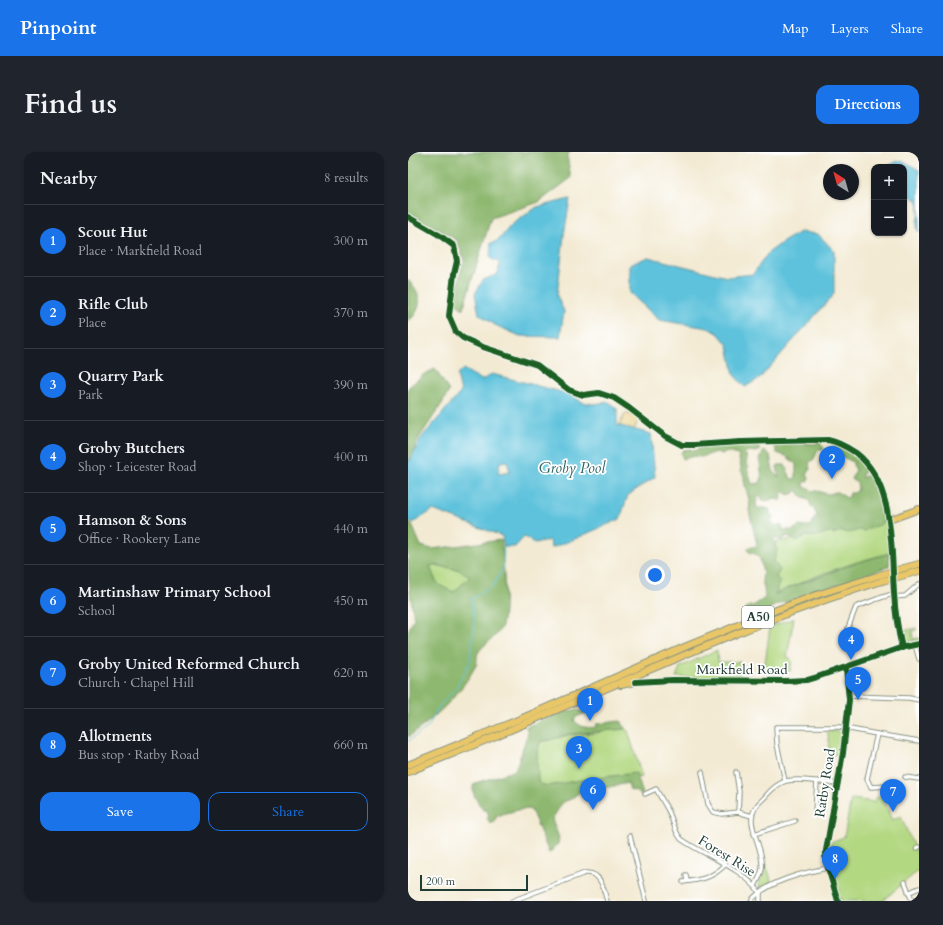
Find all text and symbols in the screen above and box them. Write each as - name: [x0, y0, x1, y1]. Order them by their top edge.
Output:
- text: Pinpoint: [20, 15, 97, 41]
- text: Map: [782, 19, 809, 38]
- text: Layers: [831, 19, 869, 38]
- text: Share: [891, 19, 923, 38]
- text: Find us: [24, 85, 117, 123]
- button: Directions: [816, 85, 919, 124]
- north arrow: [823, 164, 859, 200]
- map controls: [871, 164, 907, 236]
- button: +: [871, 164, 907, 200]
- text: Nearby: [40, 167, 97, 190]
- text: 8 results: [324, 169, 368, 187]
- button: −: [871, 200, 907, 236]
- text: Scout Hut: [78, 222, 147, 242]
- text: 1: [50, 232, 56, 250]
- text: 300 m: [334, 232, 368, 250]
- text: Place · Markfield Road: [78, 242, 202, 260]
- text: Rifle Club: [78, 294, 148, 314]
- text: 2: [50, 304, 56, 322]
- text: 370 m: [334, 304, 368, 322]
- text: Place: [78, 314, 106, 332]
- text: Quarry Park: [78, 366, 164, 386]
- text: 3: [50, 376, 56, 394]
- text: 390 m: [334, 376, 368, 394]
- text: Park: [78, 386, 103, 404]
- text: Groby Butchers: [78, 438, 185, 458]
- pin: 2: [819, 446, 845, 479]
- text: 4: [50, 448, 56, 466]
- text: 400 m: [334, 448, 368, 466]
- text: Shop · Leicester Road: [78, 458, 196, 476]
- water label: Groby Pool: [539, 458, 606, 478]
- text: Hamson & Sons: [78, 510, 187, 530]
- text: 5: [50, 520, 56, 538]
- text: 440 m: [334, 520, 368, 538]
- text: Office · Rookery Lane: [78, 530, 200, 548]
- your location: [645, 565, 665, 585]
- text: Martinshaw Primary School: [78, 582, 271, 602]
- text: 6: [50, 592, 56, 610]
- text: 450 m: [334, 592, 368, 610]
- text: School: [78, 602, 115, 620]
- road number: A50: [742, 606, 774, 628]
- pin: 4: [838, 627, 864, 660]
- text: Groby United Reformed Church: [78, 654, 300, 674]
- street label: Markfield Road: [696, 660, 788, 679]
- text: 7: [50, 664, 56, 682]
- text: 620 m: [334, 664, 368, 682]
- pin: 5: [845, 667, 871, 700]
- text: Church · Chapel Hill: [78, 674, 194, 692]
- pin: 1: [577, 688, 603, 721]
- text: Allotments: [78, 726, 152, 746]
- text: 8: [50, 736, 56, 754]
- text: 660 m: [334, 736, 368, 754]
- pin: 3: [566, 736, 592, 769]
- text: Bus stop · Ratby Road: [78, 746, 199, 764]
- street label: Ratby Road: [810, 747, 840, 819]
- pin: 6: [580, 777, 606, 810]
- pin: 7: [880, 779, 906, 812]
- button: Save: [40, 792, 200, 831]
- button: Share: [208, 792, 368, 831]
- street label: Forest Rise: [695, 831, 759, 881]
- pin: 8: [822, 846, 848, 879]
- scale bar: [420, 873, 528, 892]
- text: 200 m: [426, 874, 455, 889]

